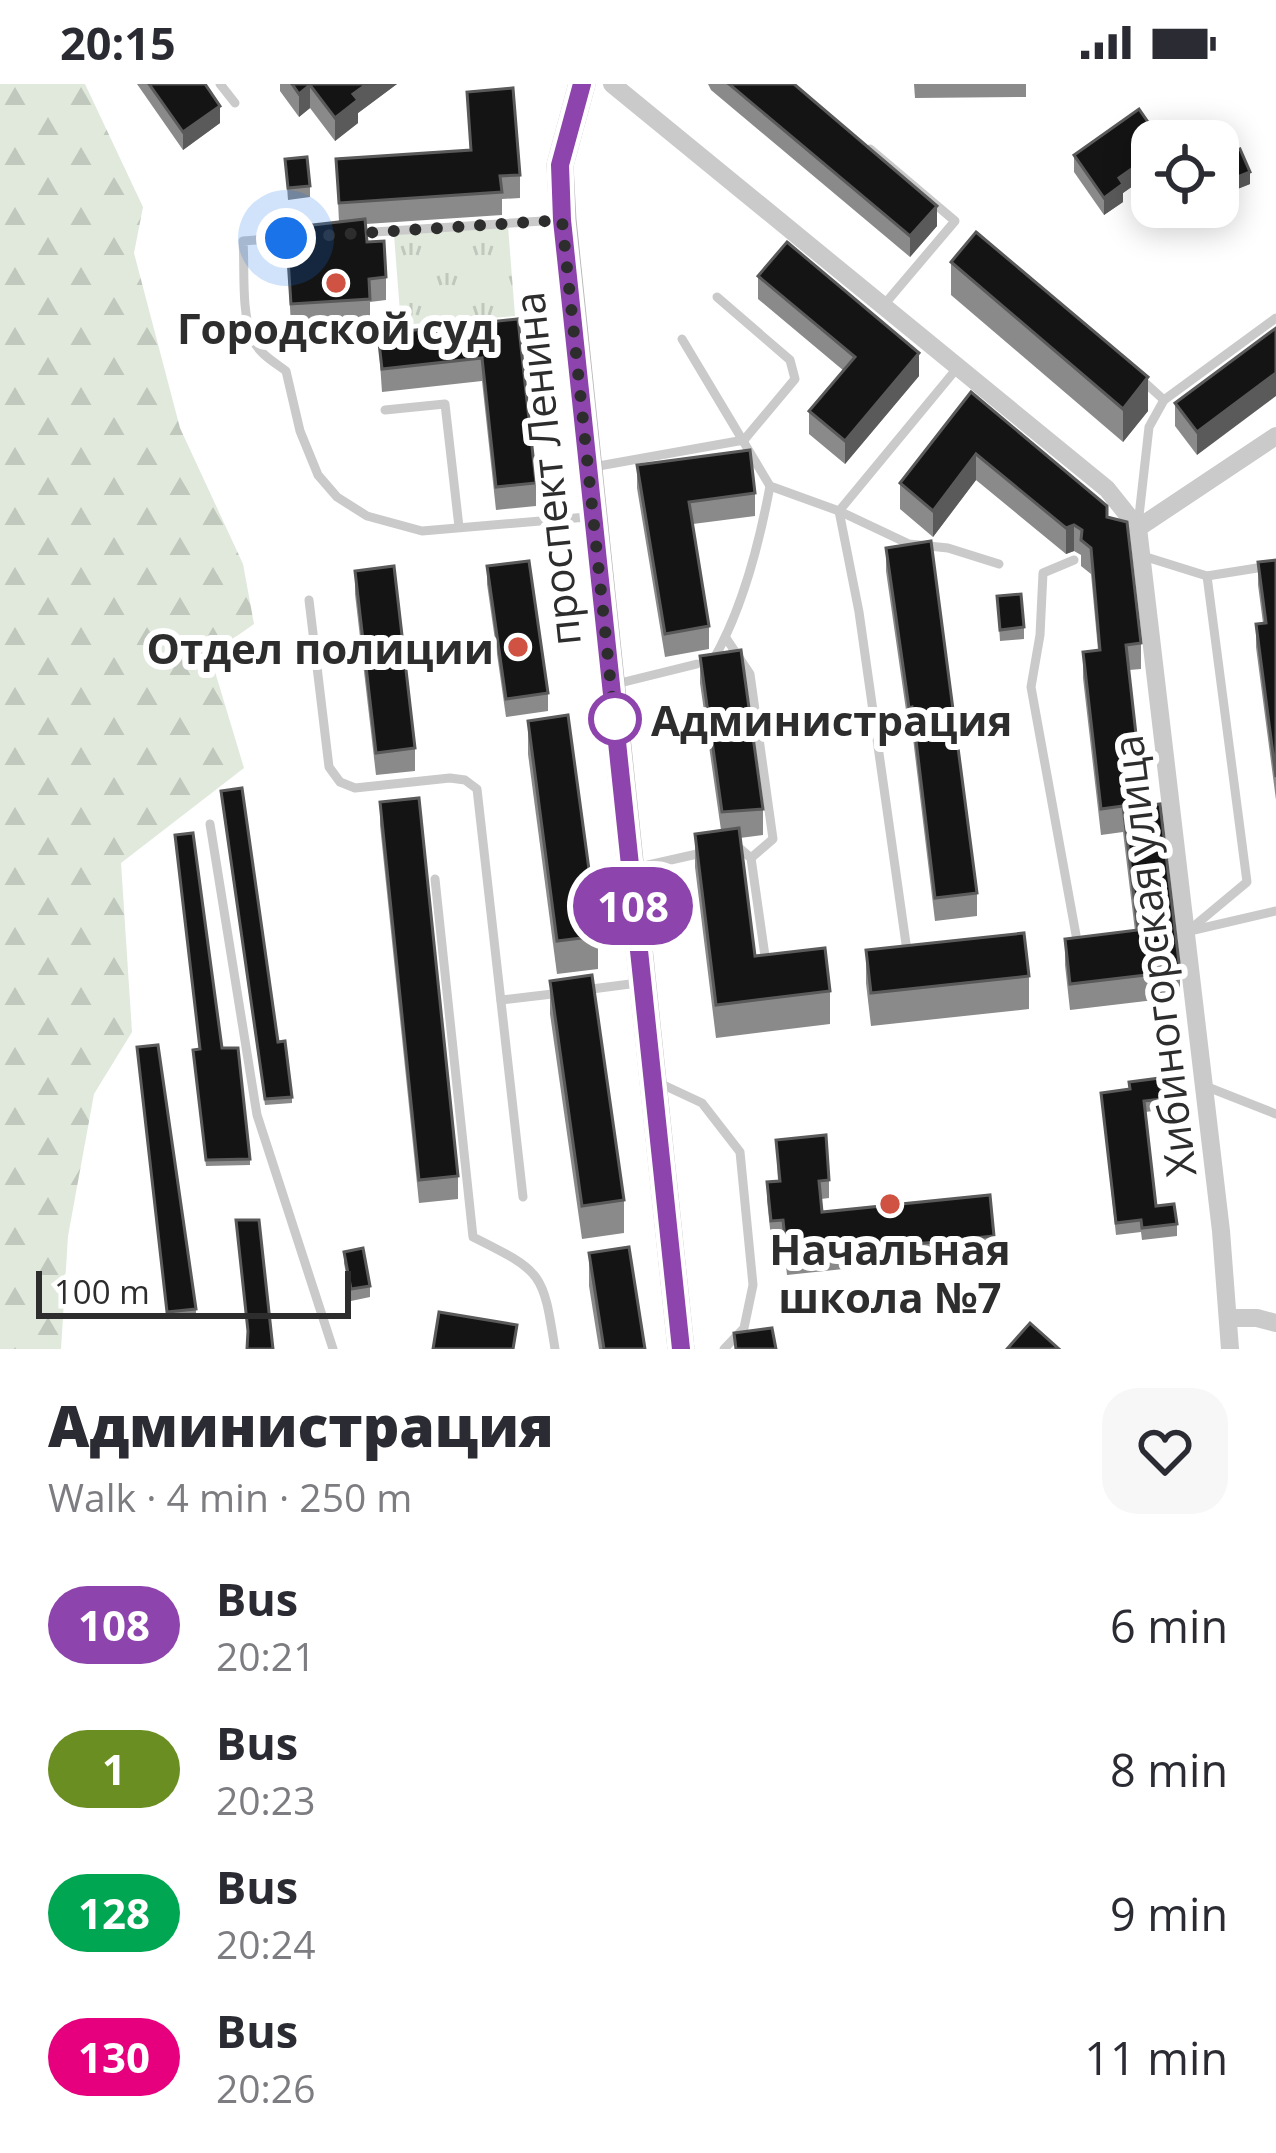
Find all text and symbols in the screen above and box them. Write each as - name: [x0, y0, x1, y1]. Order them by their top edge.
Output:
- text: 20:15: [60, 12, 176, 73]
- map controls: [1131, 120, 1239, 228]
- button: locate: [1131, 120, 1239, 228]
- your location: [256, 208, 316, 268]
- marker: Городской суд: [323, 270, 349, 296]
- street label: проспект Ленина: [499, 289, 593, 649]
- place label: Городской суд: [177, 299, 495, 356]
- place label: Отдел полиции: [147, 619, 494, 676]
- marker: Отдел полиции: [505, 634, 531, 660]
- place label: Администрация: [651, 691, 1012, 748]
- marker: Администрация: [590, 694, 640, 744]
- street label: Хибиногорская улица: [1098, 732, 1208, 1180]
- line badge: 108: [564, 867, 702, 945]
- text: 108: [597, 877, 669, 934]
- marker: Начальная школа №7: [877, 1191, 903, 1217]
- place label: Начальная школа №7: [769, 1220, 1011, 1325]
- scale bar: [36, 1265, 351, 1318]
- text: 100 m: [54, 1269, 150, 1314]
- text: Администрация: [48, 1386, 554, 1464]
- button: heart: [1102, 1388, 1228, 1514]
- text: Walk · 4 min · 250 m: [48, 1470, 412, 1523]
- text: Bus: [216, 1568, 298, 1629]
- text: 6 min: [1110, 1595, 1228, 1656]
- text: 108: [78, 1596, 150, 1653]
- text: 20:21: [216, 1629, 315, 1682]
- text: Bus: [216, 1712, 298, 1773]
- text: 8 min: [1110, 1739, 1228, 1800]
- text: 1: [102, 1740, 126, 1797]
- text: 20:23: [216, 1773, 315, 1826]
- text: Bus: [216, 1856, 298, 1917]
- text: 9 min: [1110, 1883, 1228, 1944]
- text: 128: [78, 1884, 150, 1941]
- text: 20:24: [216, 1917, 315, 1970]
- text: Bus: [216, 2000, 298, 2061]
- text: 11 min: [1084, 2027, 1228, 2088]
- text: 130: [78, 2028, 150, 2085]
- text: 20:26: [216, 2061, 315, 2114]

